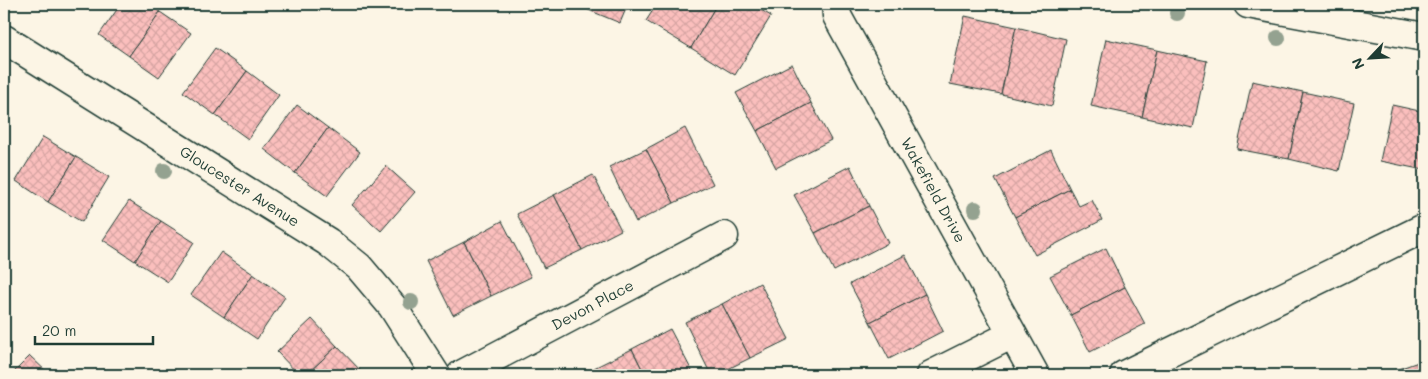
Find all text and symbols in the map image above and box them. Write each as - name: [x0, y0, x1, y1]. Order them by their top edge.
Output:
- north arrow: [1346, 32, 1396, 82]
- text: N: [1347, 55, 1369, 73]
- street label: Wakefield Drive: [897, 134, 971, 246]
- street label: Gloucester Avenue: [176, 141, 304, 231]
- street label: Devon Place: [548, 275, 637, 334]
- scale bar: [35, 314, 152, 346]
- text: 20 m: [42, 320, 76, 340]

